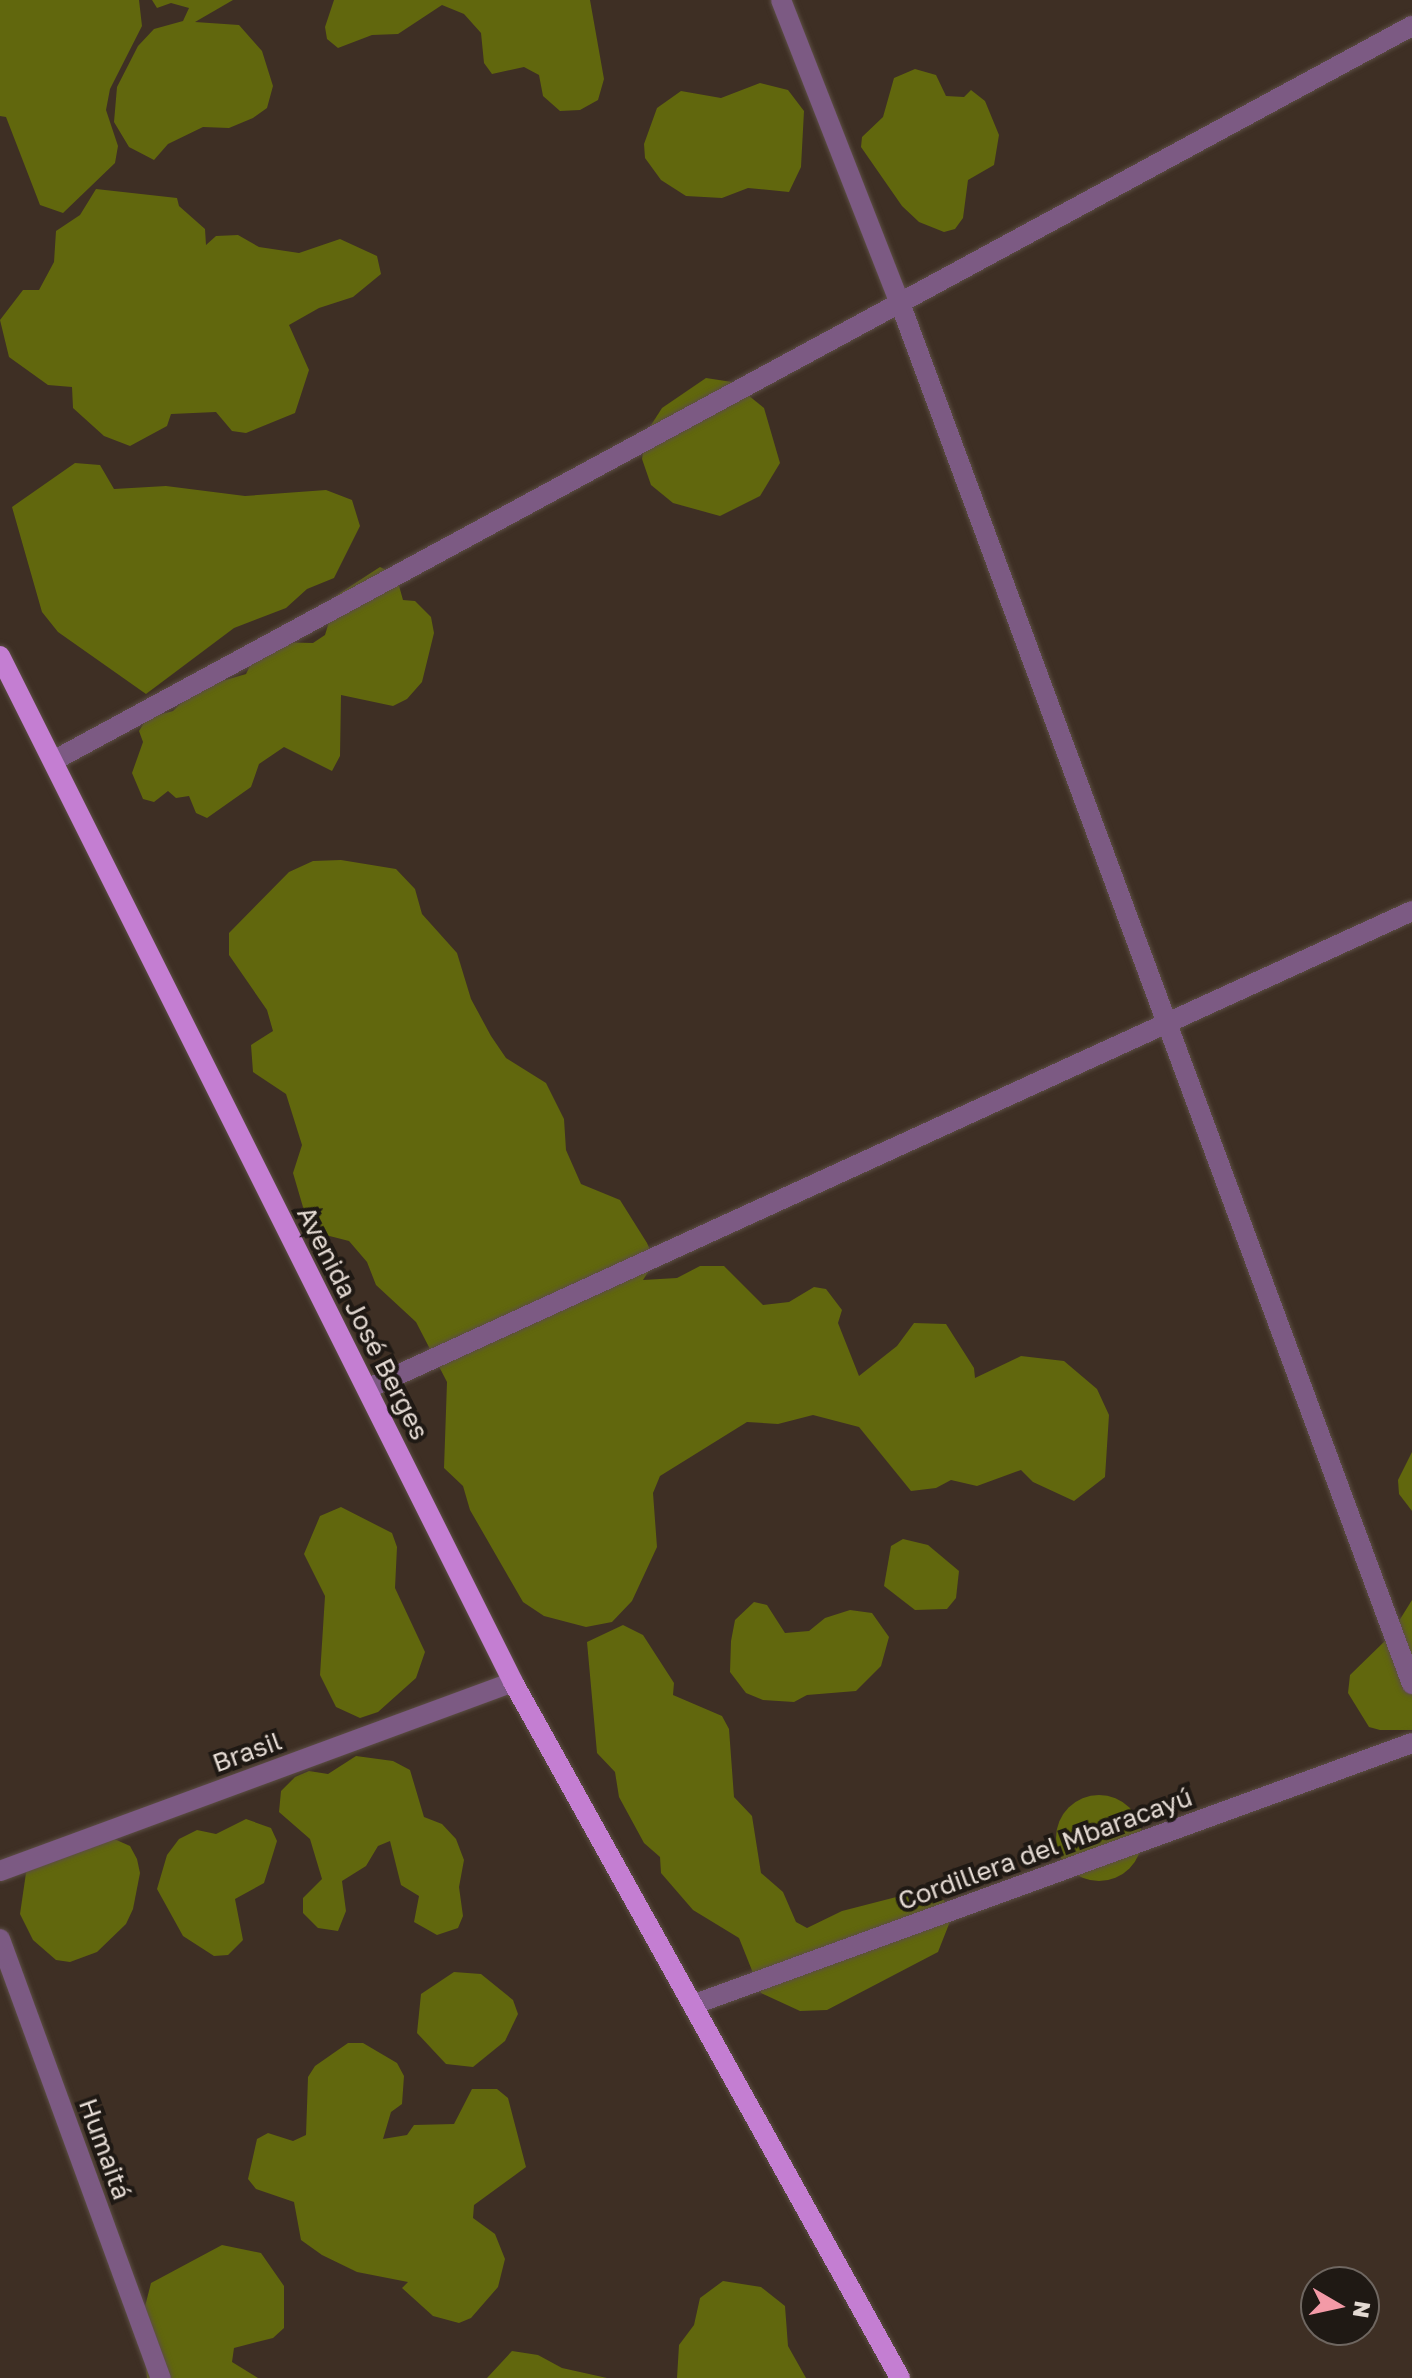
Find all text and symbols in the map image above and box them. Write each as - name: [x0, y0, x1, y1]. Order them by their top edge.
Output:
- street label: Avenida José Berges: [291, 1201, 435, 1445]
- street label: Brasil: [208, 1725, 286, 1779]
- street label: Cordillera del Mbaracayú: [894, 1781, 1196, 1917]
- street label: Humaitá: [72, 2094, 138, 2204]
- north arrow: [1300, 2266, 1380, 2346]
- text: N: [1348, 2299, 1377, 2320]

